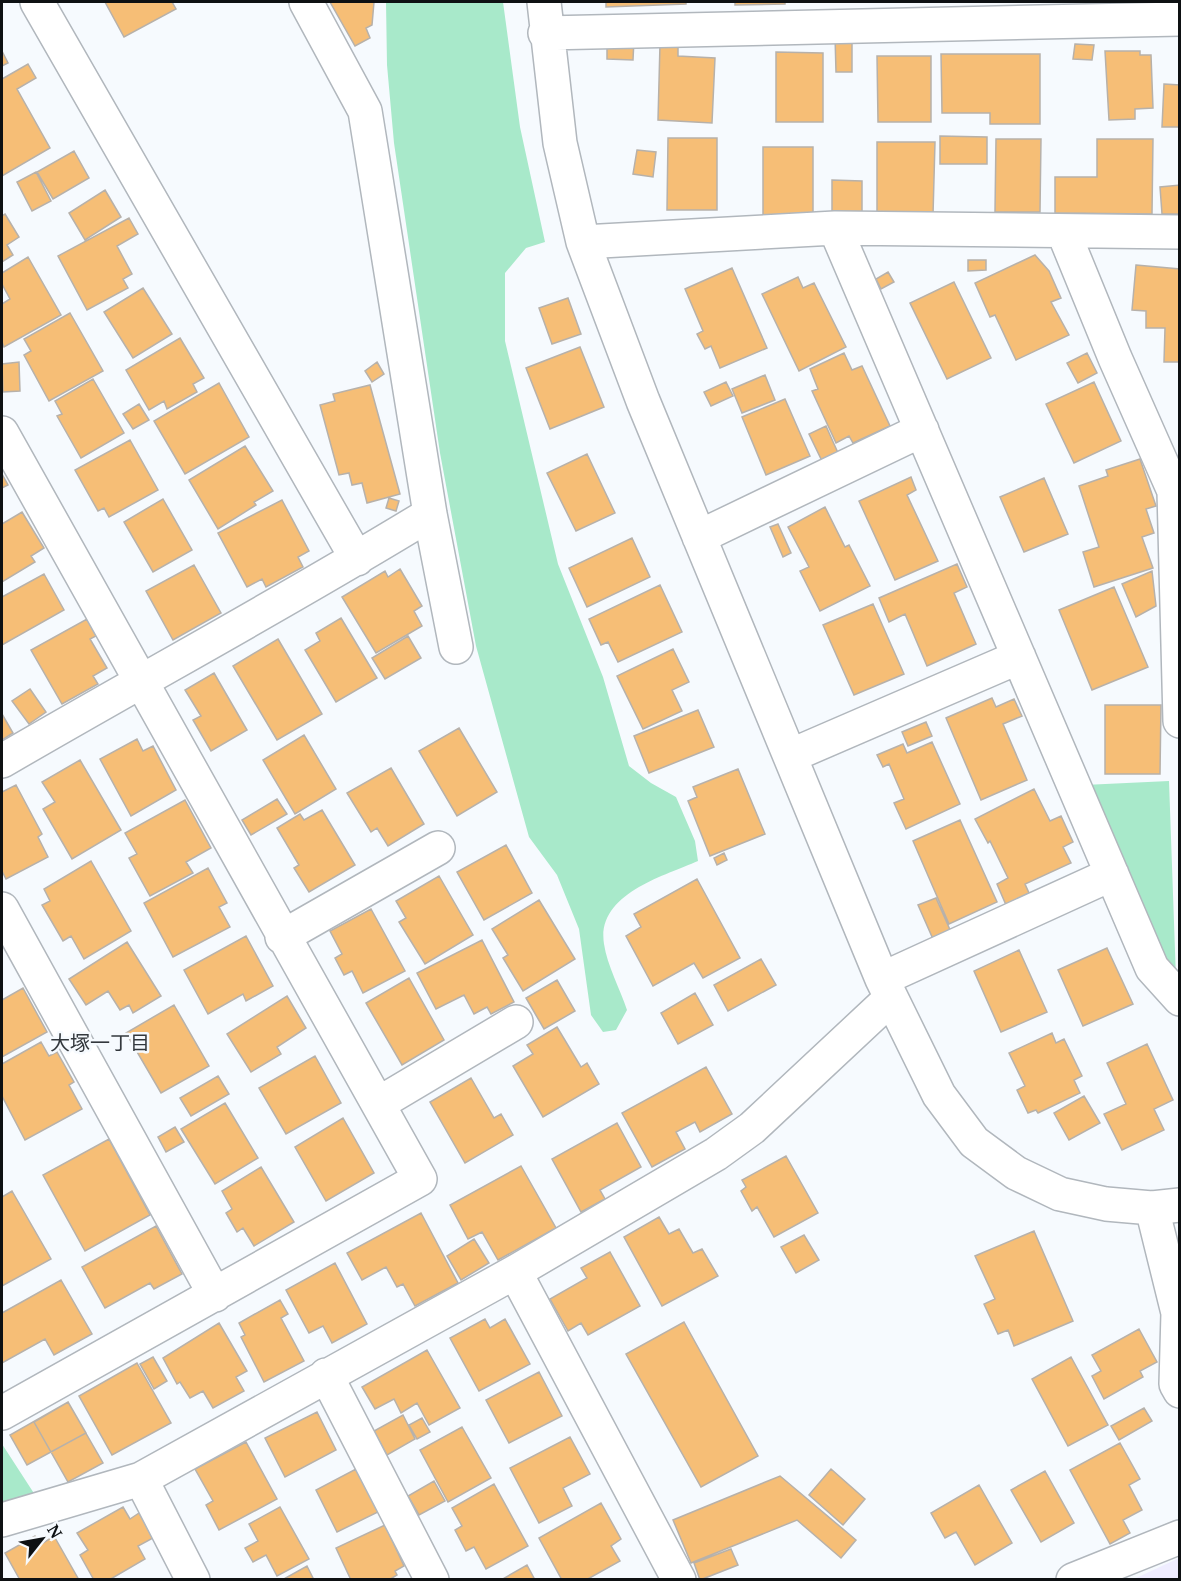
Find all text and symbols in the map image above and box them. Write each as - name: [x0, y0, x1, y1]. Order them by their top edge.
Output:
- district label: 大塚一丁目: [50, 1029, 150, 1056]
- north arrow: [12, 1509, 72, 1569]
- text: N: [42, 1520, 68, 1543]

